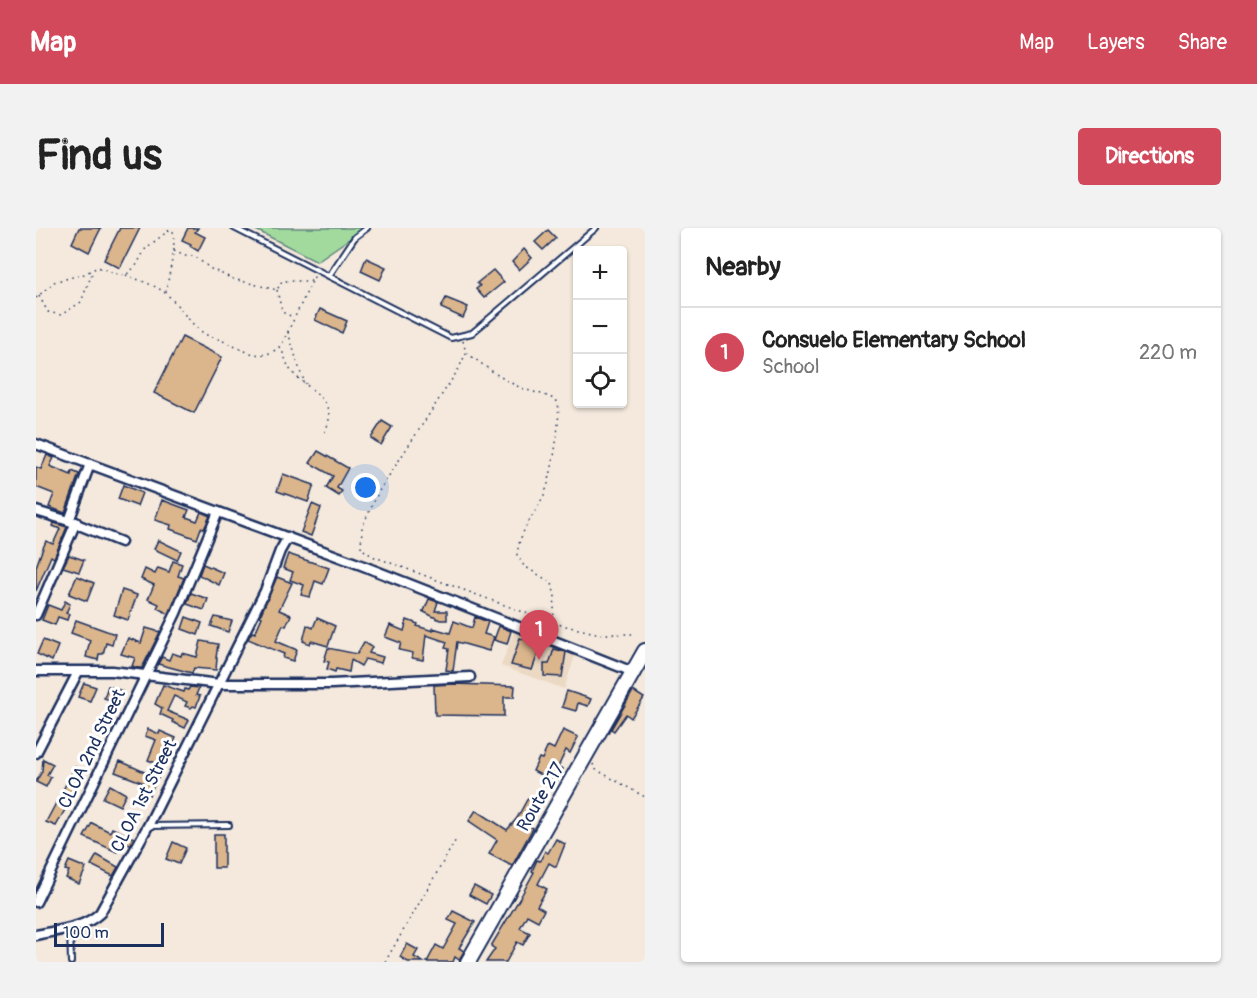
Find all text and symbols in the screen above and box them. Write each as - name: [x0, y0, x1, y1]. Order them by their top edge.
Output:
- text: Map: [30, 25, 76, 60]
- text: Map: [1019, 29, 1054, 56]
- text: Layers: [1087, 29, 1145, 56]
- text: Share: [1178, 29, 1227, 56]
- button: Directions: [1078, 128, 1221, 185]
- text: Find us: [36, 130, 162, 182]
- map controls: [573, 246, 627, 408]
- button: +: [573, 246, 627, 300]
- text: Nearby: [705, 251, 781, 283]
- button: −: [573, 300, 627, 354]
- text: Consuelo Elementary School: [762, 326, 1026, 354]
- text: 1: [721, 340, 728, 365]
- text: 220 m: [1139, 340, 1197, 365]
- button: locate: [573, 354, 627, 408]
- text: School: [762, 354, 819, 379]
- your location: [351, 473, 380, 502]
- pin: 1: [520, 610, 558, 660]
- street label: CLOA 2nd Street: [53, 685, 131, 812]
- street label: CLOA 1st Street: [106, 735, 183, 856]
- street label: Route 217: [512, 758, 570, 836]
- scale bar: [54, 920, 164, 948]
- text: 100 m: [63, 923, 109, 943]

